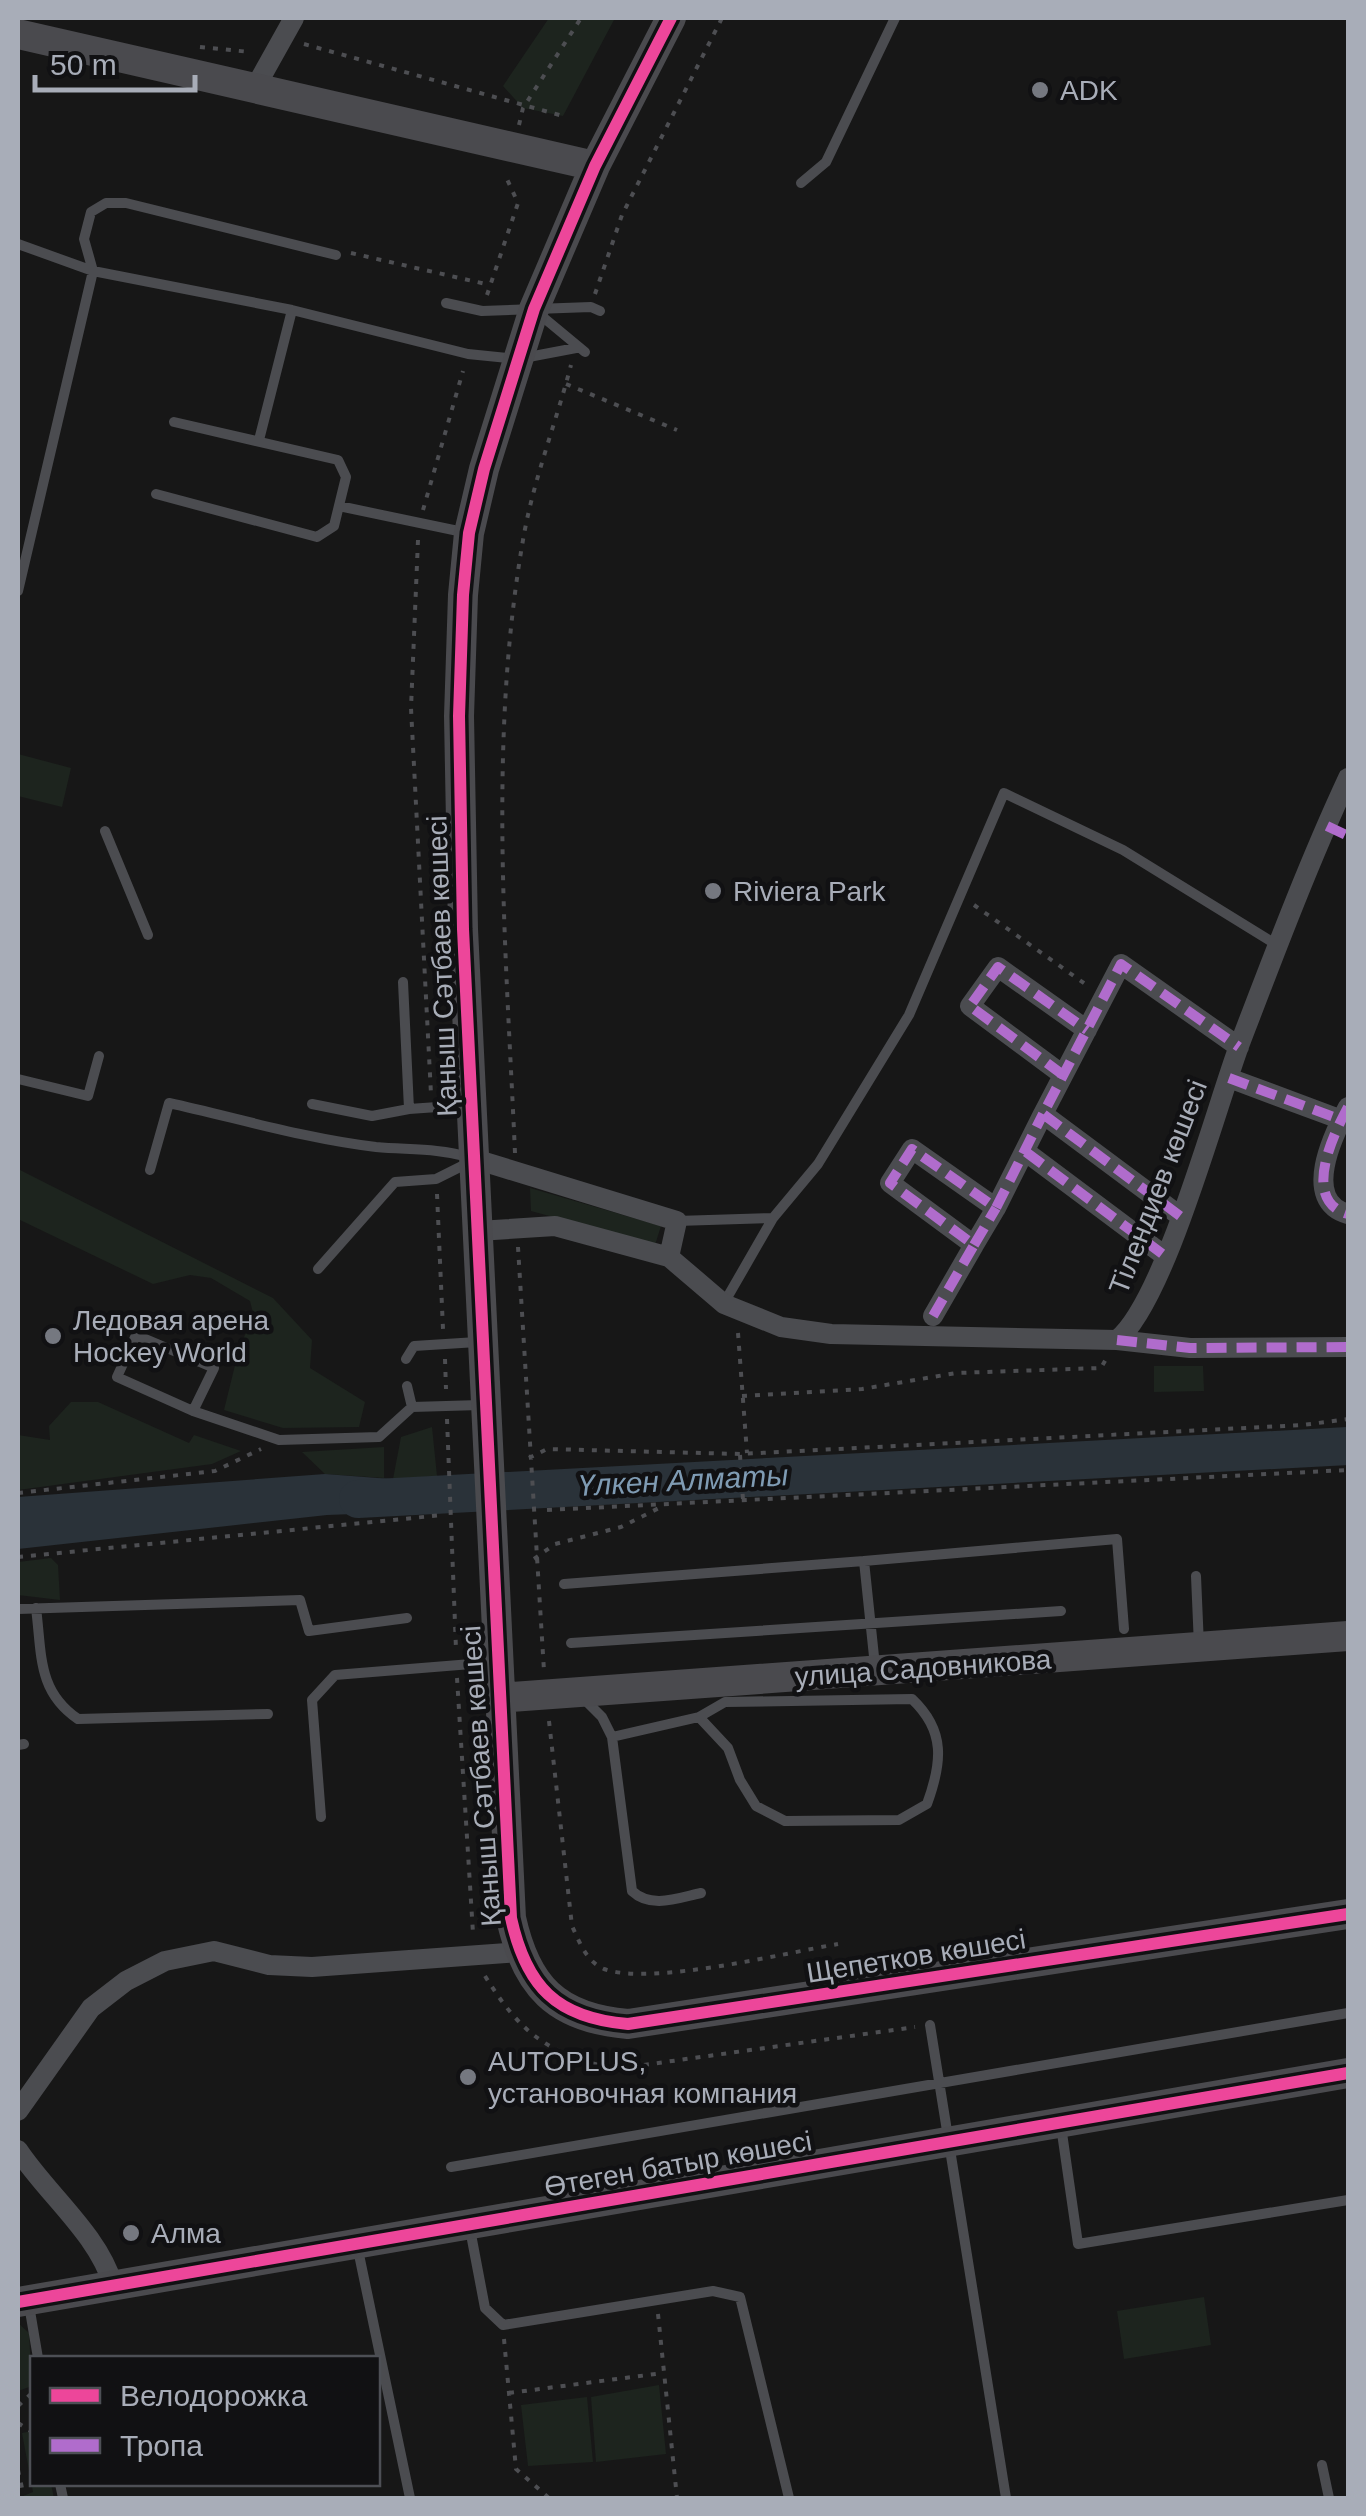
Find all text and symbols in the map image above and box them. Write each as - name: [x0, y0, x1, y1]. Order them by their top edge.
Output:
- scale bar: [35, 30, 195, 92]
- text: 50 m: [50, 48, 117, 81]
- place label: ADK: [1060, 75, 1118, 106]
- marker: ADK: [1029, 79, 1051, 101]
- street label: Қаныш Сәтбаев көшесі: [421, 815, 463, 1117]
- place label: Riviera Park: [733, 876, 886, 907]
- marker: Riviera Park: [702, 880, 724, 902]
- street label: Тілендиев көшесі: [1103, 1075, 1213, 1299]
- place label: Ледовая арена Hockey World: [73, 1305, 269, 1368]
- marker: Ледовая арена Hockey World: [42, 1325, 64, 1347]
- water label: Үлкен Алматы: [577, 1458, 789, 1502]
- street label: Қаныш Сәтбаев көшесі: [455, 1624, 507, 1928]
- street label: улица Садовникова: [794, 1644, 1053, 1692]
- street label: Щепетков көшесі: [804, 1923, 1028, 1989]
- place label: AUTOPLUS, установочная компания: [488, 2046, 797, 2109]
- marker: AUTOPLUS, установочная компания: [457, 2066, 479, 2088]
- street label: Өтеген батыр көшесі: [542, 2125, 814, 2203]
- place label: Алма: [151, 2218, 221, 2249]
- marker: Алма: [120, 2222, 142, 2244]
- legend: [30, 2356, 380, 2486]
- text: Велодорожка: [120, 2379, 308, 2412]
- text: Тропа: [120, 2429, 203, 2462]

